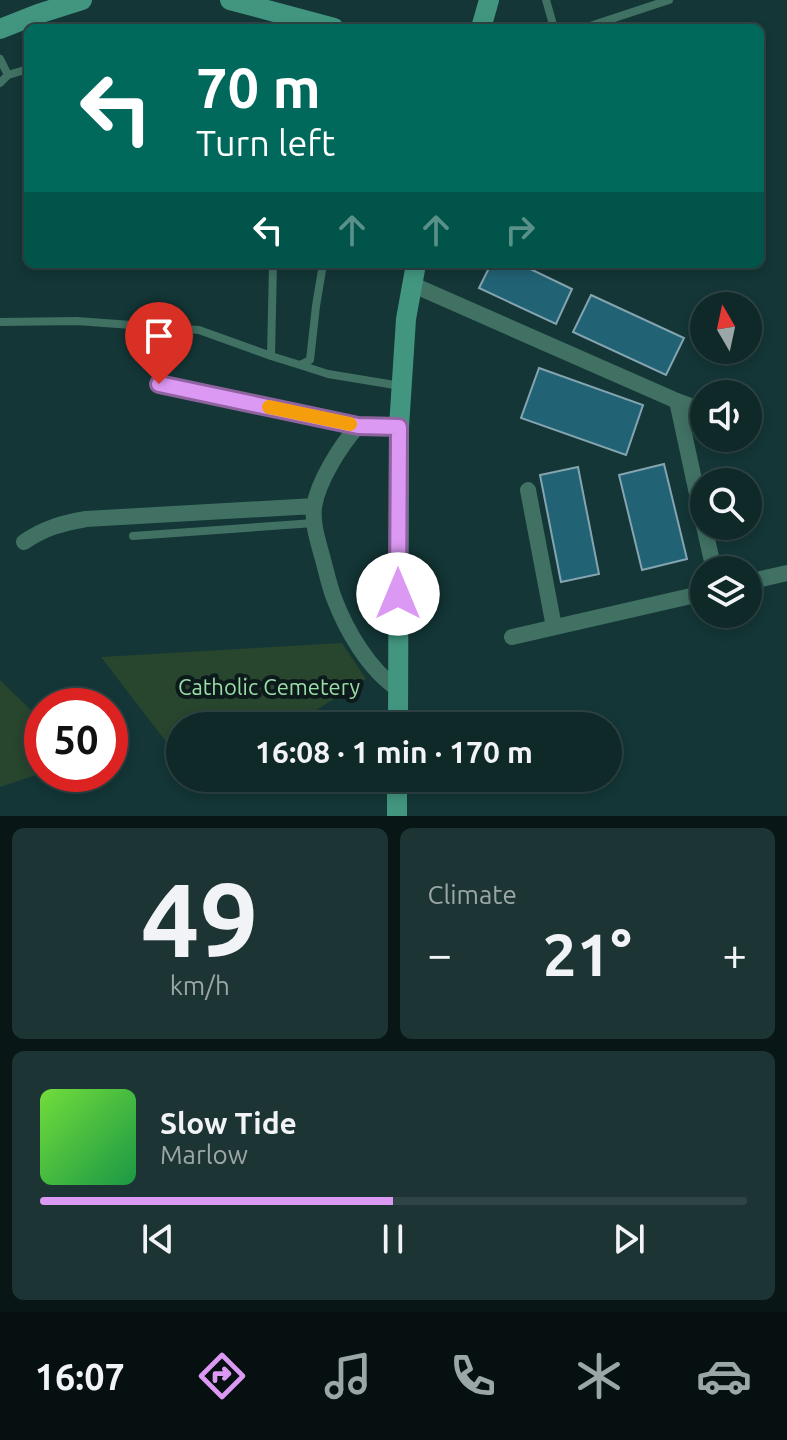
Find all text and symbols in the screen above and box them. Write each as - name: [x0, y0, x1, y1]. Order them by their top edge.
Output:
- icon: left: [64, 56, 168, 160]
- text: 70 m: [196, 56, 321, 119]
- text: Turn left: [196, 122, 335, 163]
- icon: left: [246, 208, 290, 252]
- icon: ahead: [330, 208, 374, 252]
- icon: ahead: [414, 208, 458, 252]
- icon: right: [498, 208, 542, 252]
- north arrow: [690, 292, 762, 364]
- map controls: [690, 292, 762, 628]
- pin: [125, 302, 193, 384]
- icon: arrive: [137, 314, 181, 358]
- button: sound: [690, 380, 762, 452]
- button: search: [690, 468, 762, 540]
- position arrow: [356, 552, 440, 636]
- button: layers: [690, 556, 762, 628]
- park label: Catholic Cemetery: [178, 674, 360, 699]
- speed limit sign: 50: [24, 688, 128, 792]
- text: 16:08 · 1 min · 170 m: [255, 735, 533, 769]
- text: 49: [141, 860, 258, 977]
- text: Climate: [428, 880, 517, 909]
- text: 21°: [543, 920, 632, 987]
- text: −: [428, 929, 452, 978]
- text: +: [722, 929, 747, 978]
- text: km/h: [170, 971, 230, 1000]
- text: Slow Tide: [160, 1106, 297, 1140]
- text: Marlow: [160, 1140, 248, 1169]
- icon: previous: [136, 1217, 180, 1261]
- icon: pause: [371, 1217, 415, 1261]
- icon: next: [607, 1217, 651, 1261]
- icon: directions: [194, 1348, 250, 1404]
- icon: music: [320, 1348, 376, 1404]
- icon: phone: [445, 1348, 501, 1404]
- icon: climate: [571, 1348, 627, 1404]
- icon: car: [696, 1348, 752, 1404]
- text: 16:07: [35, 1356, 125, 1397]

